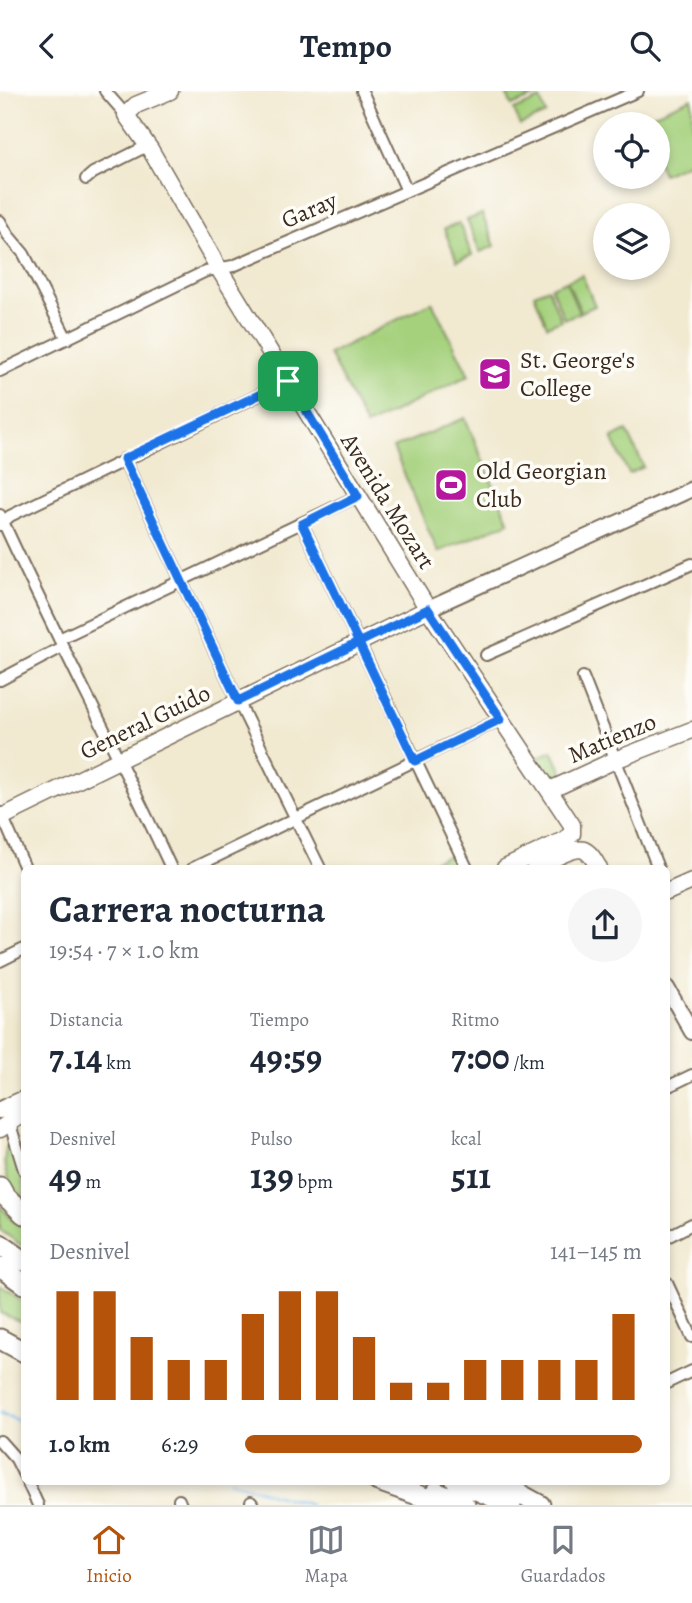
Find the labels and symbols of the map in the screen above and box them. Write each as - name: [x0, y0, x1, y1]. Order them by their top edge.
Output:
- street label: Garay: [276, 184, 342, 236]
- place label: St. George's College: [520, 344, 635, 404]
- pin: [258, 351, 318, 411]
- school or university icon: St. George's College: [476, 355, 514, 393]
- street label: Avenida Mozart: [333, 426, 443, 575]
- place label: Old Georgian Club: [476, 455, 607, 515]
- sports icon: Old Georgian Club: [432, 466, 470, 504]
- street label: General Guido: [75, 677, 215, 767]
- street label: Matienzo: [563, 705, 661, 771]

